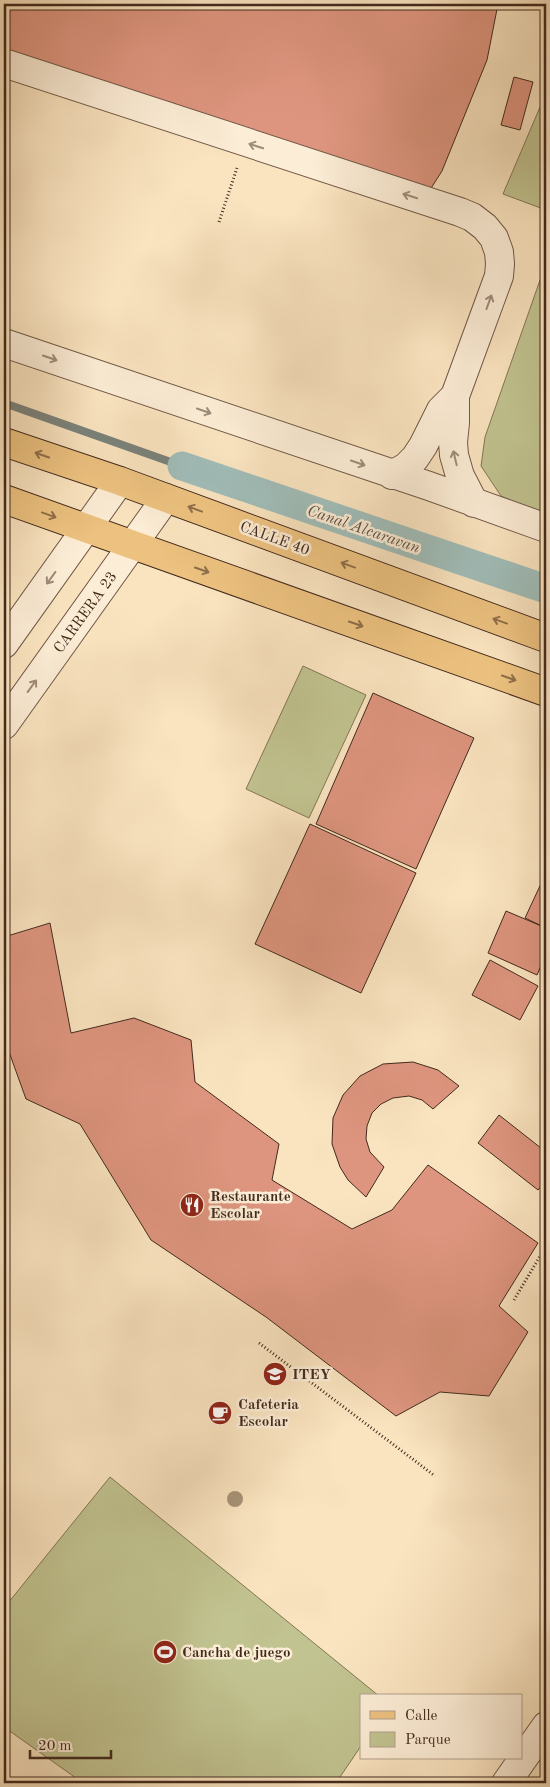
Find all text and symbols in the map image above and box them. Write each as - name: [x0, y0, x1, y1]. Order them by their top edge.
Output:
- one-way arrow: [248, 140, 264, 150]
- one-way arrow: [403, 191, 419, 200]
- one-way arrow: [485, 295, 494, 310]
- one-way arrow: [42, 354, 58, 364]
- one-way arrow: [195, 406, 211, 416]
- one-way arrow: [35, 450, 50, 459]
- one-way arrow: [450, 450, 459, 466]
- one-way arrow: [349, 459, 365, 468]
- water label: Canal Alcaravan: [305, 503, 422, 557]
- one-way arrow: [188, 504, 204, 513]
- one-way arrow: [41, 511, 57, 520]
- street label: CALLE 40: [238, 520, 311, 559]
- one-way arrow: [341, 560, 356, 569]
- one-way arrow: [194, 566, 210, 575]
- street label: CARRERA 23: [52, 569, 121, 656]
- one-way arrow: [46, 571, 56, 585]
- one-way arrow: [493, 616, 509, 625]
- one-way arrow: [347, 620, 363, 629]
- one-way arrow: [501, 674, 517, 684]
- one-way arrow: [27, 679, 37, 693]
- place label: Restaurante Escolar: [210, 1190, 291, 1222]
- restaurant icon: Restaurante Escolar: [179, 1192, 205, 1218]
- school or university icon: ITEY: [262, 1361, 288, 1387]
- place label: ITEY: [292, 1368, 331, 1383]
- place label: Cafeteria Escolar: [238, 1398, 299, 1430]
- cafe icon: Cafeteria Escolar: [207, 1400, 233, 1426]
- sports icon: Cancha de juego: [152, 1639, 178, 1665]
- place label: Cancha de juego: [182, 1646, 290, 1661]
- legend: [360, 1694, 522, 1760]
- text: Calle: [405, 1709, 438, 1724]
- scale bar: [30, 1727, 111, 1759]
- text: Parque: [405, 1733, 451, 1748]
- text: 20 m: [38, 1739, 72, 1754]

